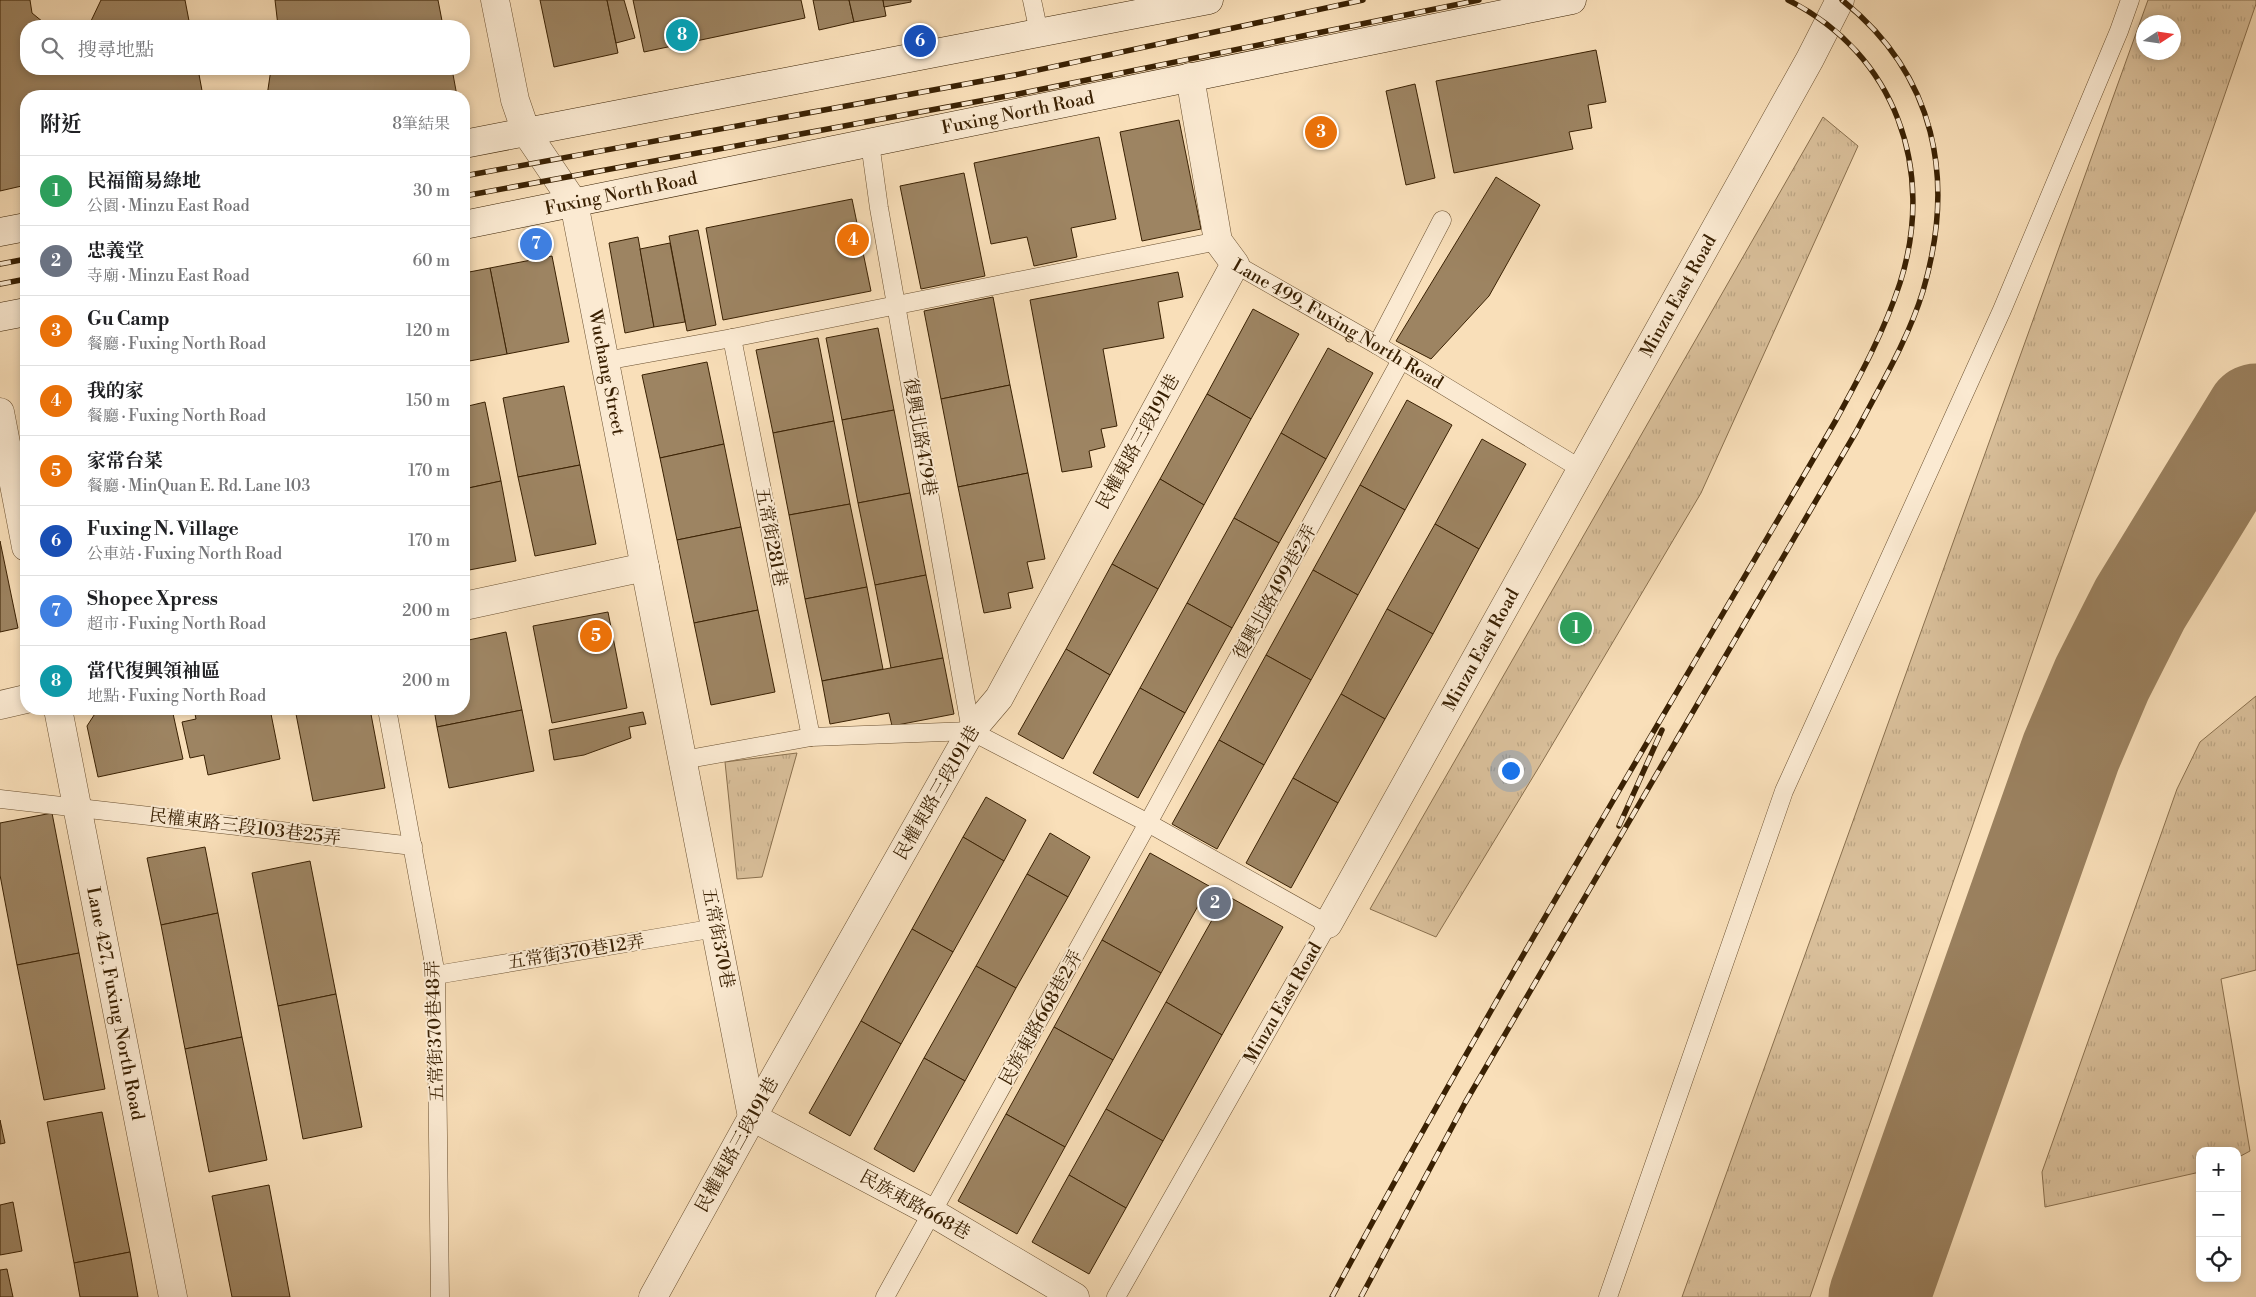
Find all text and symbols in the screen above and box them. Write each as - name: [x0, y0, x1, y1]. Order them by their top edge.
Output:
- north arrow: [2136, 15, 2181, 60]
- pin: 8: [666, 16, 698, 54]
- search box: [20, 20, 470, 75]
- pin: 6: [904, 22, 936, 60]
- icon: search: [38, 34, 66, 62]
- text: 搜尋地點: [78, 38, 154, 62]
- street label: Fuxing North Road: [939, 86, 1097, 139]
- text: 附近: [40, 112, 82, 138]
- pin: 3: [1305, 113, 1337, 151]
- text: 8筆結果: [392, 114, 450, 134]
- street label: Fuxing North Road: [542, 166, 700, 220]
- text: 民福簡易綠地: [87, 169, 201, 193]
- text: 1: [52, 181, 60, 201]
- text: 30 m: [413, 181, 450, 201]
- text: 公園 · Minzu East Road: [87, 196, 250, 216]
- pin: 4: [837, 221, 869, 259]
- pin: 7: [520, 225, 552, 263]
- street label: Minzu East Road: [1635, 230, 1722, 361]
- text: 忠義堂: [87, 239, 144, 263]
- text: 2: [51, 251, 61, 271]
- text: 60 m: [412, 251, 450, 271]
- street label: Lane 499, Fuxing North Road: [1228, 253, 1448, 395]
- text: 寺廟 · Minzu East Road: [87, 266, 250, 286]
- text: Gu Camp: [87, 307, 170, 331]
- street label: Wuchang Street: [583, 307, 631, 438]
- text: 3: [51, 321, 61, 341]
- text: 120 m: [406, 321, 450, 341]
- text: 餐廳 · Fuxing North Road: [87, 334, 266, 354]
- street label: 民權東路三段191巷: [1091, 370, 1185, 514]
- street label: 復興北路479巷: [898, 376, 942, 498]
- text: 我的家: [87, 379, 144, 403]
- text: 4: [51, 391, 61, 411]
- text: 150 m: [406, 391, 450, 411]
- text: 餐廳 · Fuxing North Road: [87, 406, 266, 426]
- text: 家常台菜: [87, 449, 163, 473]
- text: 5: [51, 461, 61, 481]
- text: 170 m: [408, 461, 450, 481]
- text: 餐廳 · MinQuan E. Rd. Lane 103: [87, 476, 310, 496]
- street label: 五常街281巷: [750, 485, 792, 589]
- text: Fuxing N. Village: [87, 517, 239, 541]
- street label: 復興北路499巷2弄: [1228, 520, 1322, 664]
- text: 6: [51, 531, 61, 551]
- text: 170 m: [408, 531, 450, 551]
- text: 公車站 · Fuxing North Road: [87, 544, 282, 564]
- street label: Minzu East Road: [1438, 584, 1525, 715]
- text: Shopee Xpress: [87, 587, 218, 611]
- text: 7: [51, 601, 61, 621]
- text: 200 m: [402, 601, 450, 621]
- pin: 1: [1560, 609, 1592, 647]
- text: 超市 · Fuxing North Road: [87, 614, 266, 634]
- pin: 5: [580, 617, 612, 655]
- text: 當代復興領袖區: [87, 659, 220, 683]
- text: 8: [51, 671, 61, 691]
- text: 200 m: [402, 671, 450, 691]
- text: 地點 · Fuxing North Road: [87, 686, 266, 706]
- street label: 民權東路三段191巷: [889, 722, 985, 864]
- your location: [1498, 758, 1524, 784]
- street label: 民權東路三段103巷25弄: [148, 804, 342, 850]
- pin: 2: [1199, 884, 1231, 922]
- street label: Lane 427, Fuxing North Road: [82, 885, 150, 1123]
- street label: 五常街370巷: [697, 886, 739, 990]
- street label: 五常街370巷12弄: [506, 930, 646, 974]
- street label: Minzu East Road: [1239, 937, 1327, 1068]
- street label: 民族東路668巷2弄: [994, 946, 1088, 1090]
- street label: 五常街370巷48弄: [421, 960, 449, 1102]
- street label: 民權東路三段191巷: [690, 1073, 784, 1217]
- map controls: [2196, 1147, 2241, 1282]
- button: +: [2196, 1147, 2241, 1192]
- street label: 民族東路668巷: [856, 1165, 974, 1245]
- button: −: [2196, 1192, 2241, 1237]
- button: locate: [2196, 1237, 2241, 1282]

